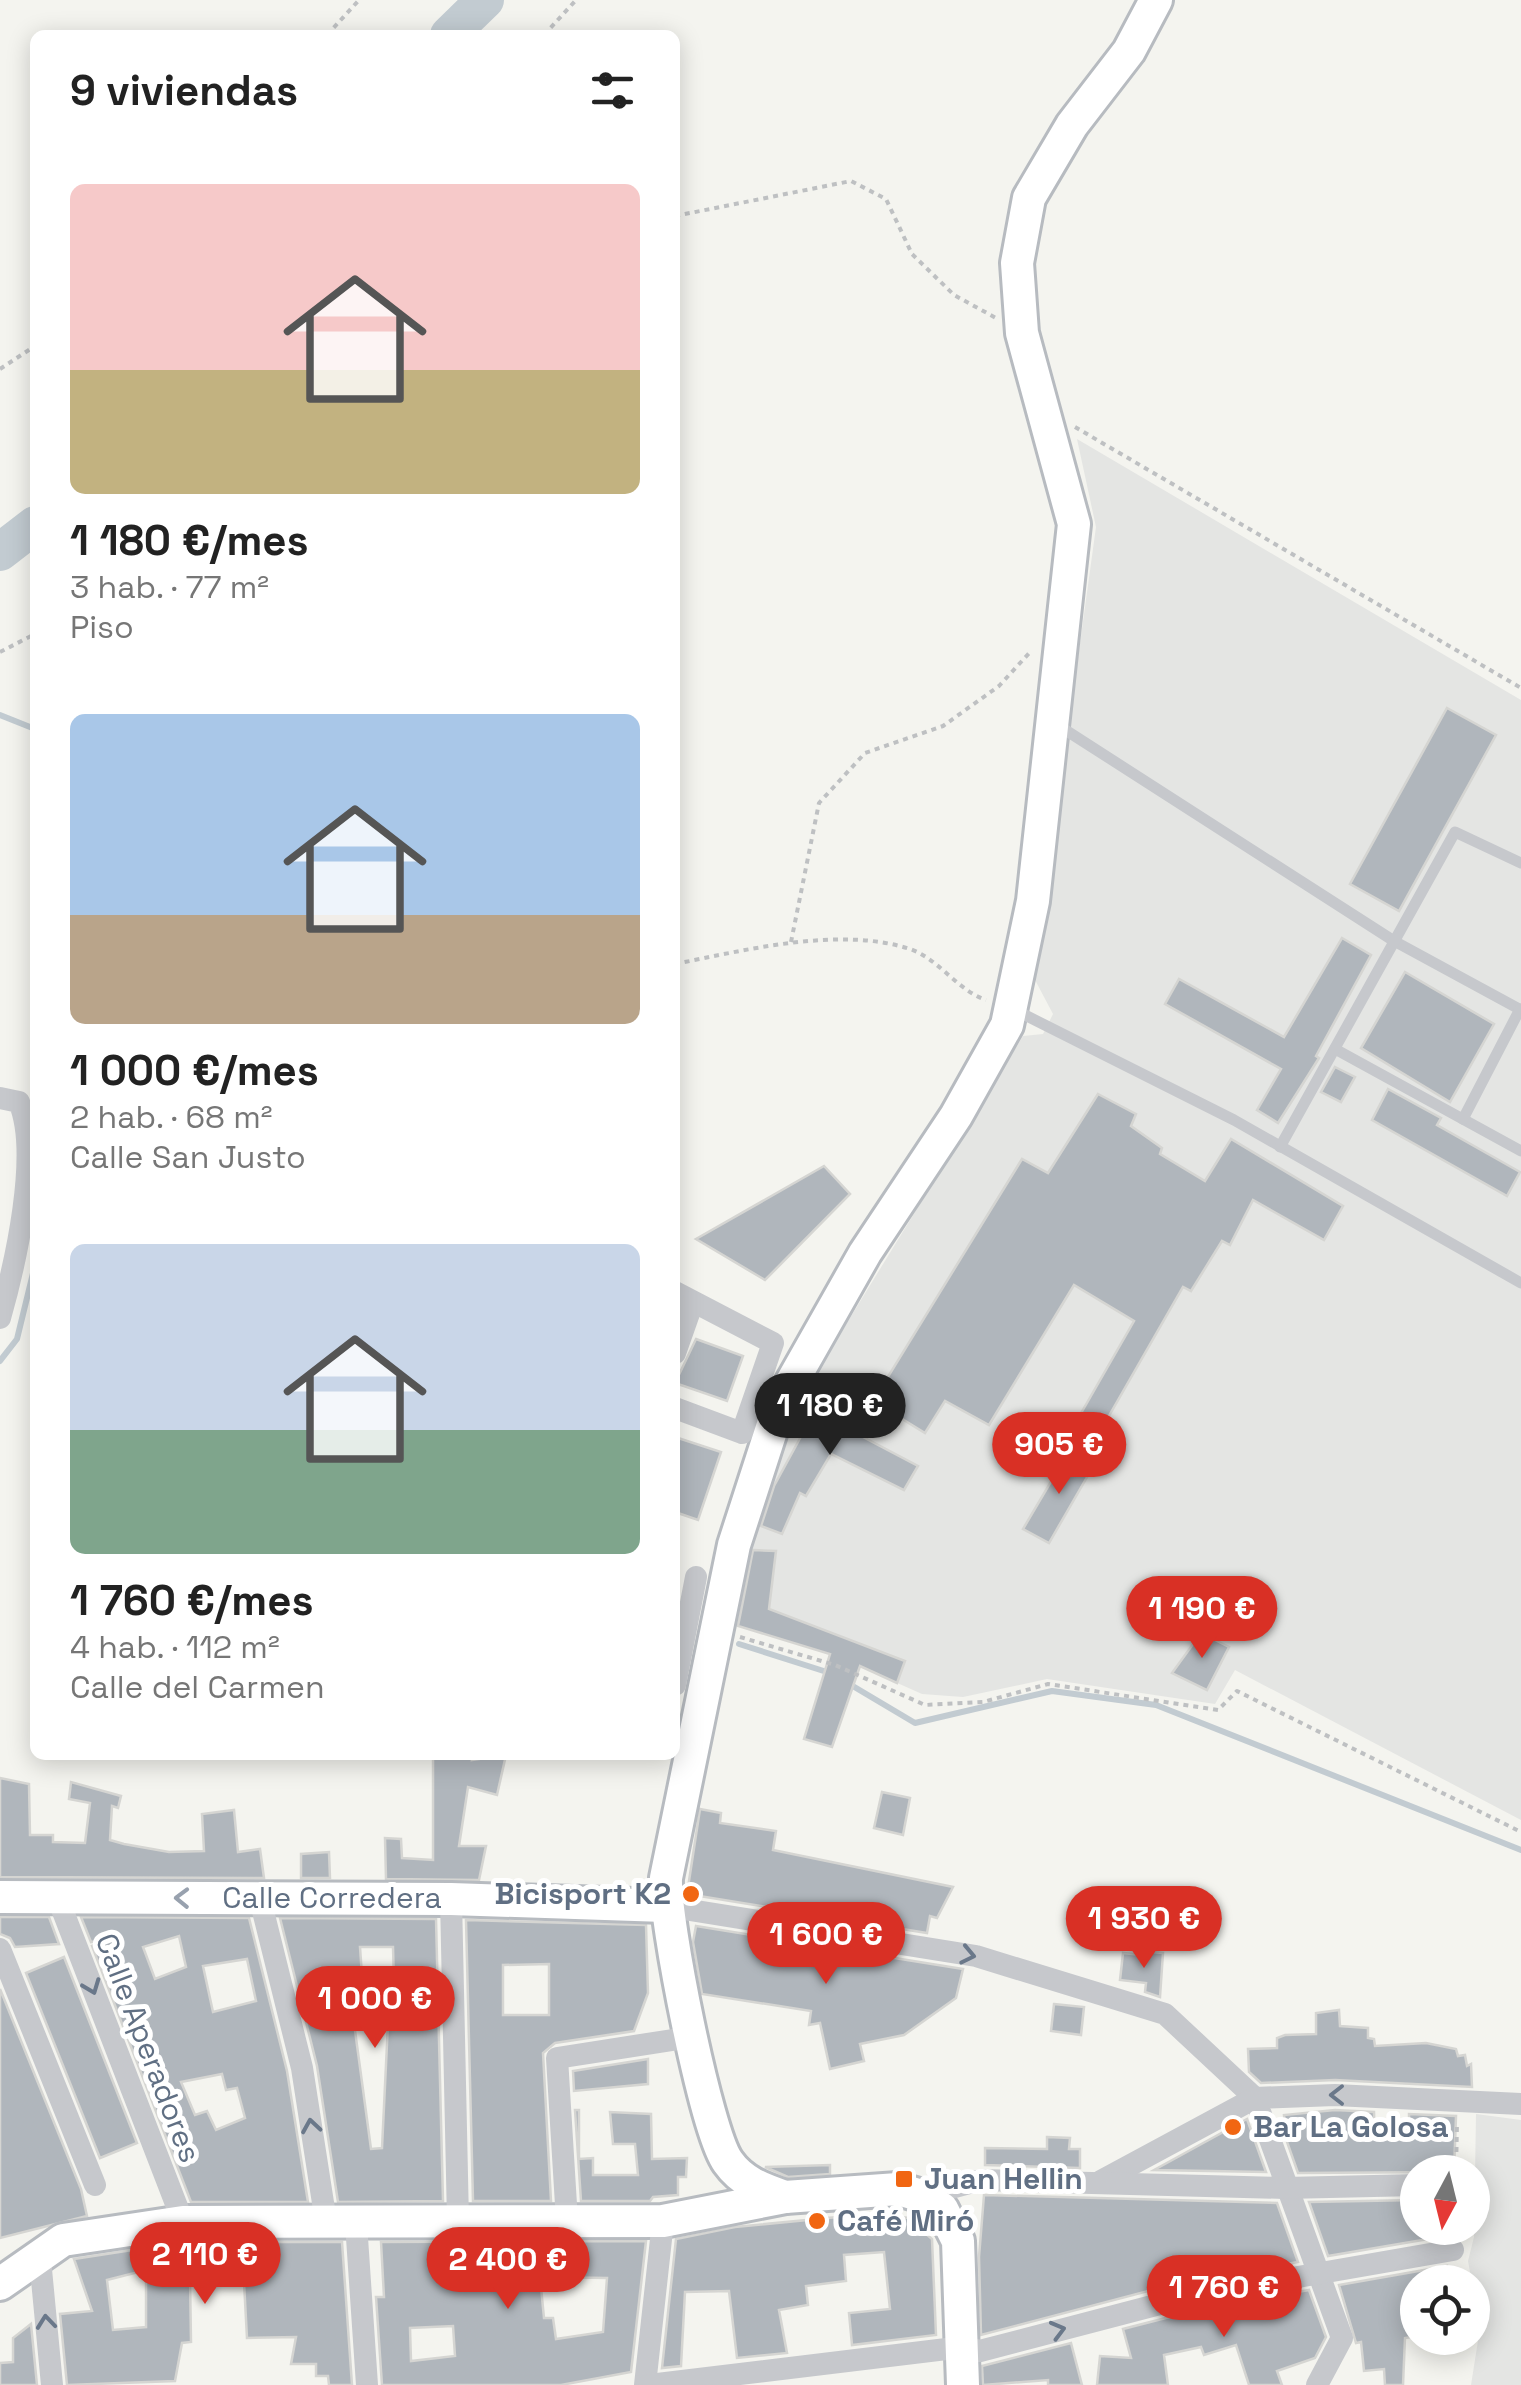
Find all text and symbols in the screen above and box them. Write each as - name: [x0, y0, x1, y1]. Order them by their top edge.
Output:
- icon: filters: [585, 63, 640, 118]
- text: 9 viviendas: [70, 64, 298, 117]
- icon: home: [265, 249, 445, 429]
- text: 1 180 €/mes: [70, 514, 309, 567]
- text: 3 hab. · 77 m²: [70, 567, 269, 607]
- text: Piso: [70, 607, 134, 647]
- icon: home: [265, 779, 445, 959]
- text: 1 000 €/mes: [70, 1044, 319, 1097]
- text: 2 hab. · 68 m²: [70, 1097, 272, 1137]
- text: Calle San Justo: [70, 1137, 306, 1177]
- icon: home: [265, 1309, 445, 1489]
- pin: 1 180 €: [738, 1373, 922, 1458]
- text: 1 180 €: [777, 1385, 883, 1425]
- pin: 905 €: [989, 1412, 1129, 1497]
- text: 905 €: [1014, 1424, 1104, 1464]
- text: 1 760 €/mes: [70, 1574, 313, 1627]
- pin: 1 190 €: [1110, 1576, 1294, 1661]
- text: 1 190 €: [1148, 1588, 1256, 1628]
- text: 4 hab. · 112 m²: [70, 1627, 280, 1667]
- text: Calle del Carmen: [70, 1667, 325, 1707]
- place label: Bicisport K2: [495, 1874, 671, 1913]
- street label: Calle Corredera: [222, 1878, 442, 1917]
- marker: Bicisport K2: [680, 1883, 702, 1905]
- pin: 1 930 €: [1052, 1886, 1236, 1971]
- one-way arrow: [174, 1887, 190, 1908]
- text: 1 930 €: [1088, 1898, 1200, 1938]
- pin: 1 600 €: [734, 1902, 918, 1987]
- text: 1 600 €: [769, 1914, 883, 1954]
- street label: Calle Aperadores: [87, 1928, 210, 2168]
- one-way arrow: [959, 1944, 976, 1965]
- pin: 1 000 €: [283, 1966, 467, 2051]
- one-way arrow: [81, 1977, 101, 1994]
- text: 1 000 €: [318, 1978, 432, 2018]
- one-way arrow: [1329, 2084, 1344, 2106]
- place label: Bar La Golosa: [1253, 2107, 1448, 2146]
- marker: Bar La Golosa: [1222, 2116, 1244, 2138]
- one-way arrow: [301, 2118, 322, 2134]
- north arrow: [1400, 2155, 1490, 2245]
- map controls: [1400, 2155, 1490, 2355]
- place label: Juan Hellin: [924, 2159, 1083, 2198]
- marker: Juan Hellin: [893, 2168, 915, 2190]
- place label: Café Miró: [837, 2201, 974, 2240]
- marker: Café Miró: [806, 2210, 828, 2232]
- pin: 2 110 €: [113, 2222, 297, 2307]
- pin: 2 400 €: [416, 2227, 600, 2312]
- text: 2 110 €: [152, 2234, 258, 2274]
- text: 2 400 €: [449, 2239, 567, 2279]
- pin: 1 760 €: [1132, 2255, 1316, 2340]
- button: locate: [1400, 2265, 1490, 2355]
- text: 1 760 €: [1169, 2267, 1279, 2307]
- one-way arrow: [36, 2313, 58, 2329]
- one-way arrow: [1048, 2321, 1066, 2342]

